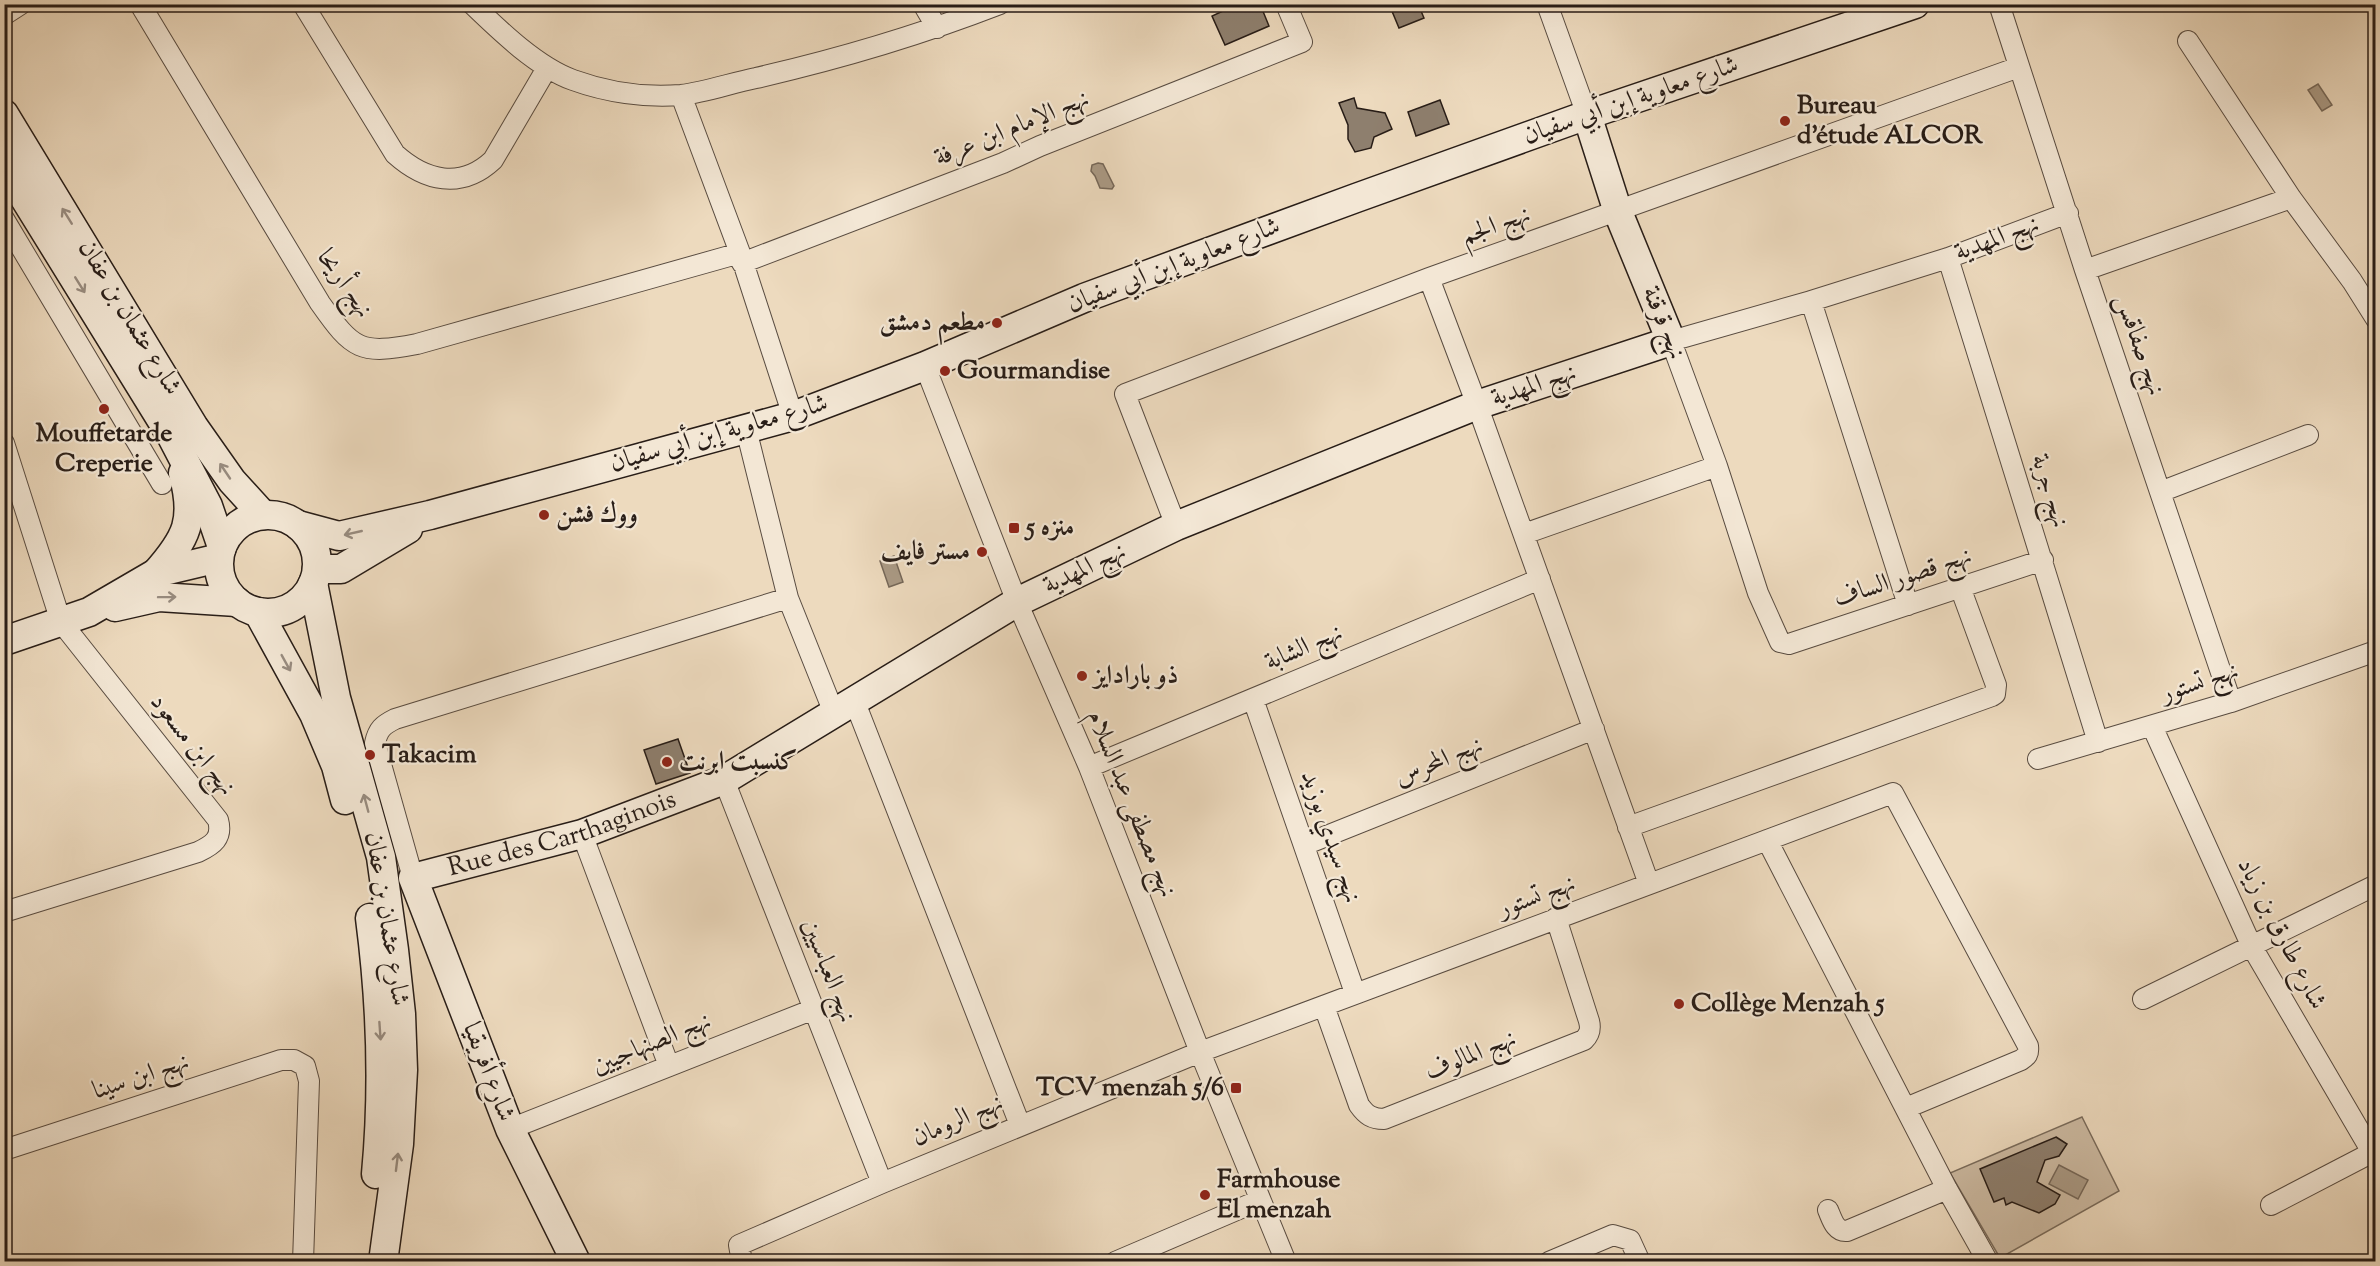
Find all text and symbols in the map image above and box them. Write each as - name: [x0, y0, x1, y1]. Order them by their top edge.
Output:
- street label: شارع معاوية إبن أبي سفيان: [1518, 46, 1744, 156]
- street label: نهج الإمام ابن عرفة: [929, 81, 1096, 180]
- place label: Bureau d'étude ALCOR: [1797, 88, 1983, 155]
- marker: Bureau d'étude ALCOR: [1778, 114, 1792, 128]
- street label: نهج الجم: [1456, 197, 1537, 259]
- street label: شارع معاوية إبن أبي سفيان: [1062, 207, 1286, 325]
- street label: نهج المهدية: [1949, 207, 2046, 274]
- one-way arrow: [61, 208, 73, 225]
- street label: شارع عثمان بن عفان: [67, 233, 190, 403]
- street label: نهج أريحا: [304, 241, 382, 328]
- one-way arrow: [75, 276, 87, 293]
- street label: نهج قرقنة: [1629, 281, 1694, 366]
- street label: نهج صفاقس: [2101, 289, 2174, 402]
- place label: مطعم دمشق: [880, 305, 985, 345]
- marker: مطعم دمشق: [990, 316, 1004, 330]
- place label: Gourmandise: [957, 353, 1110, 390]
- street label: نهج المهدية: [1486, 355, 1582, 420]
- marker: Gourmandise: [938, 364, 952, 378]
- street label: شارع معاوية إبن أبي سفيان: [605, 384, 833, 484]
- marker: Mouffetarde Creperie: [97, 402, 111, 416]
- place label: Mouffetarde Creperie: [36, 416, 172, 483]
- street label: نهج جربة: [2017, 449, 2078, 534]
- one-way arrow: [219, 463, 231, 480]
- place label: ووك فشن: [556, 497, 638, 534]
- marker: ووك فشن: [537, 508, 551, 522]
- place label: منزه 5: [1024, 510, 1074, 547]
- marker: منزه 5: [1007, 521, 1021, 535]
- one-way arrow: [343, 528, 363, 539]
- place label: مستر فايف: [881, 534, 970, 571]
- street label: نهج المهدية: [1037, 534, 1134, 607]
- street label: نهج قصور الساف: [1829, 538, 1978, 621]
- marker: مستر فايف: [975, 545, 989, 559]
- one-way arrow: [157, 591, 177, 603]
- street label: نهج الشابة: [1259, 615, 1350, 684]
- street label: نهج تستور: [2153, 653, 2245, 717]
- one-way arrow: [280, 654, 292, 671]
- place label: ذو بارادايز: [1091, 658, 1178, 695]
- marker: ذو بارادايز: [1075, 669, 1089, 683]
- street label: نهج ابن مسعود: [138, 686, 244, 806]
- street label: نهج مصطفى عبد السلام: [1074, 705, 1185, 904]
- street label: نهج المحرس: [1389, 727, 1490, 799]
- place label: Takacim: [382, 737, 477, 774]
- place label: كنسبت ابرنت: [679, 744, 797, 781]
- marker: Takacim: [363, 748, 377, 762]
- marker: كنسبت ابرنت: [660, 755, 674, 769]
- street label: نهج سيدي بوزيد: [1287, 766, 1370, 909]
- street label: Rue des Carthaginois: [444, 781, 682, 887]
- one-way arrow: [360, 793, 371, 812]
- street label: شارع عثمان بن عفان: [353, 829, 418, 1009]
- street label: شارع طارق بن زياد: [2226, 852, 2335, 1017]
- street label: نهج تستور: [1490, 866, 1582, 932]
- street label: نهج العباسيين: [788, 914, 865, 1030]
- place label: Collège Menzah 5: [1691, 986, 1884, 1023]
- marker: Collège Menzah 5: [1672, 997, 1686, 1011]
- street label: نهج الصنهاجيين: [587, 1003, 718, 1088]
- street label: شارع أفريقيا: [451, 1017, 525, 1127]
- one-way arrow: [374, 1020, 385, 1040]
- street label: نهج المالوف: [1420, 1021, 1524, 1094]
- street label: نهج ابن سينا: [88, 1044, 195, 1113]
- place label: TCV menzah 5/6: [1036, 1070, 1224, 1107]
- marker: TCV menzah 5/6: [1229, 1081, 1243, 1095]
- street label: نهج الرومان: [907, 1085, 1011, 1160]
- one-way arrow: [392, 1153, 403, 1172]
- place label: Farmhouse El menzah: [1217, 1162, 1340, 1229]
- marker: Farmhouse El menzah: [1198, 1188, 1212, 1202]

